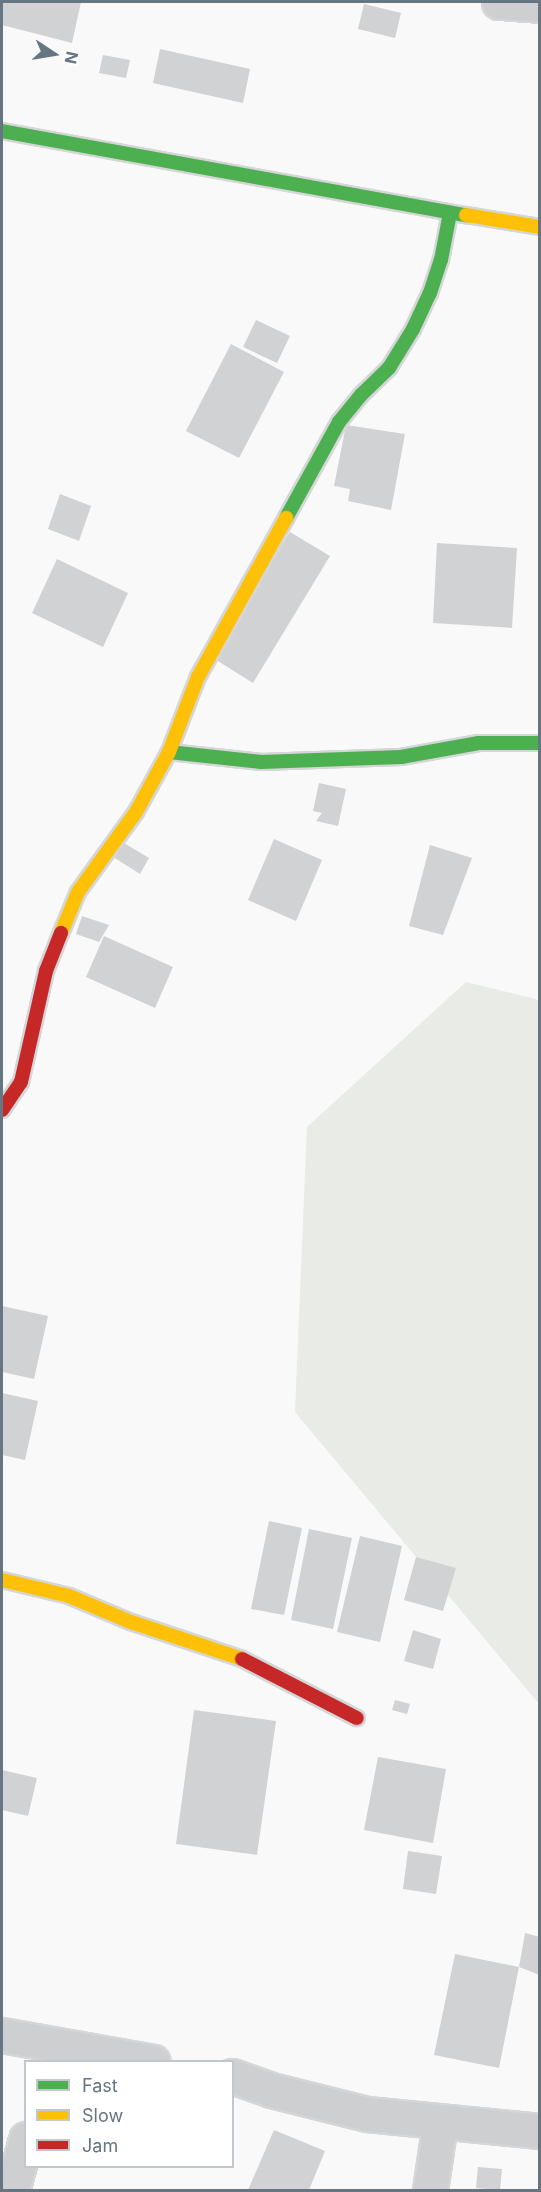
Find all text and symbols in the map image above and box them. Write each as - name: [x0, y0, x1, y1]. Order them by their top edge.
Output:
- north arrow: [24, 24, 84, 84]
- text: N: [61, 50, 83, 66]
- legend: [24, 2060, 234, 2168]
- text: Fast: [82, 2075, 118, 2096]
- text: Slow: [82, 2105, 123, 2126]
- text: Jam: [82, 2135, 118, 2156]

